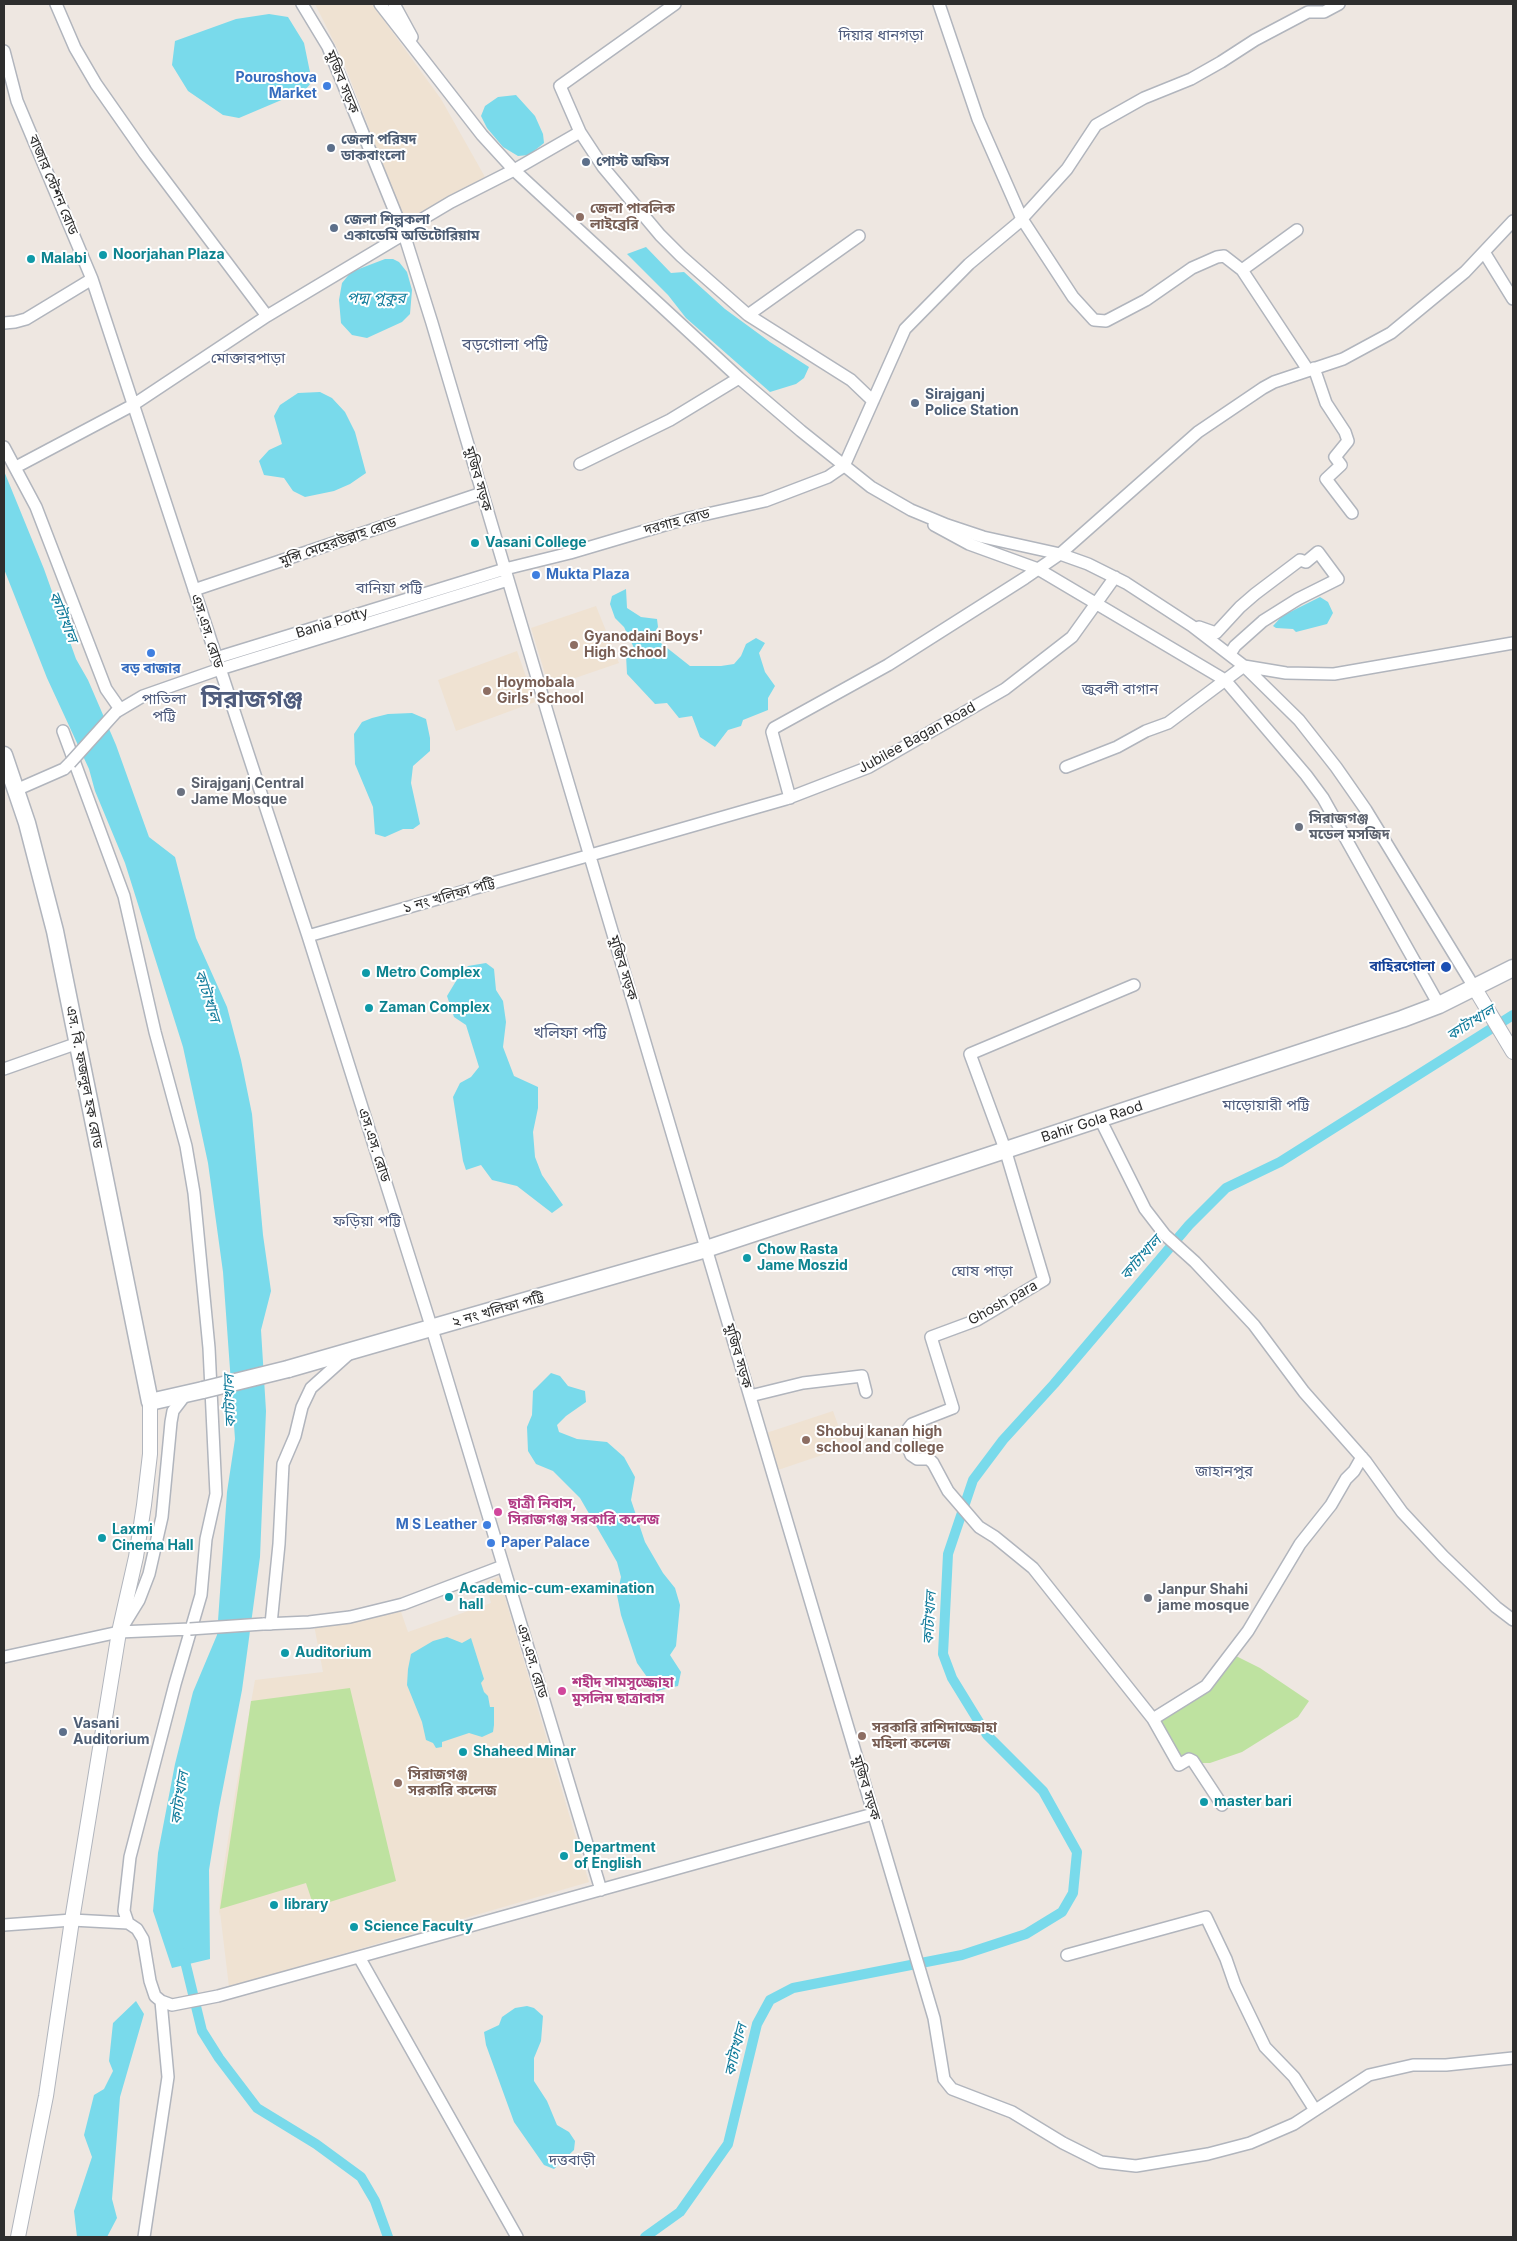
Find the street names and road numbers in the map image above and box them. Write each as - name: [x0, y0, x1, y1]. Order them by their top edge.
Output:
- street label: মুজিব সড়ক: [322, 48, 362, 116]
- street label: বাজার স্টেশন রোড: [24, 133, 82, 237]
- street label: মুজিব সড়ক: [461, 445, 495, 513]
- street label: দরগাহ রোড: [642, 505, 712, 539]
- street label: মুন্সি মেহেরউল্লাহ রোড: [277, 514, 399, 570]
- street label: এস.এস. রোড: [187, 592, 227, 670]
- street label: Bania Potty: [294, 604, 370, 642]
- street label: Jubilee Bagan Road: [855, 699, 979, 777]
- street label: ১ নং খলিফা পট্টি: [401, 875, 497, 917]
- street label: মুজিব সড়ক: [605, 934, 641, 1002]
- street label: এস. বি. ফজলুল হক রোড: [62, 1004, 106, 1150]
- street label: Bahir Gola Raod: [1039, 1098, 1145, 1146]
- street label: এস.এস. রোড: [354, 1106, 394, 1184]
- street label: Ghosh para: [966, 1277, 1040, 1329]
- street label: ২ নং খলিফা পট্টি: [450, 1289, 546, 1331]
- street label: মুজিব সড়ক: [721, 1322, 755, 1390]
- street label: এস.এস. রোড: [513, 1622, 551, 1700]
- street label: মুজিব সড়ক: [848, 1754, 884, 1822]

